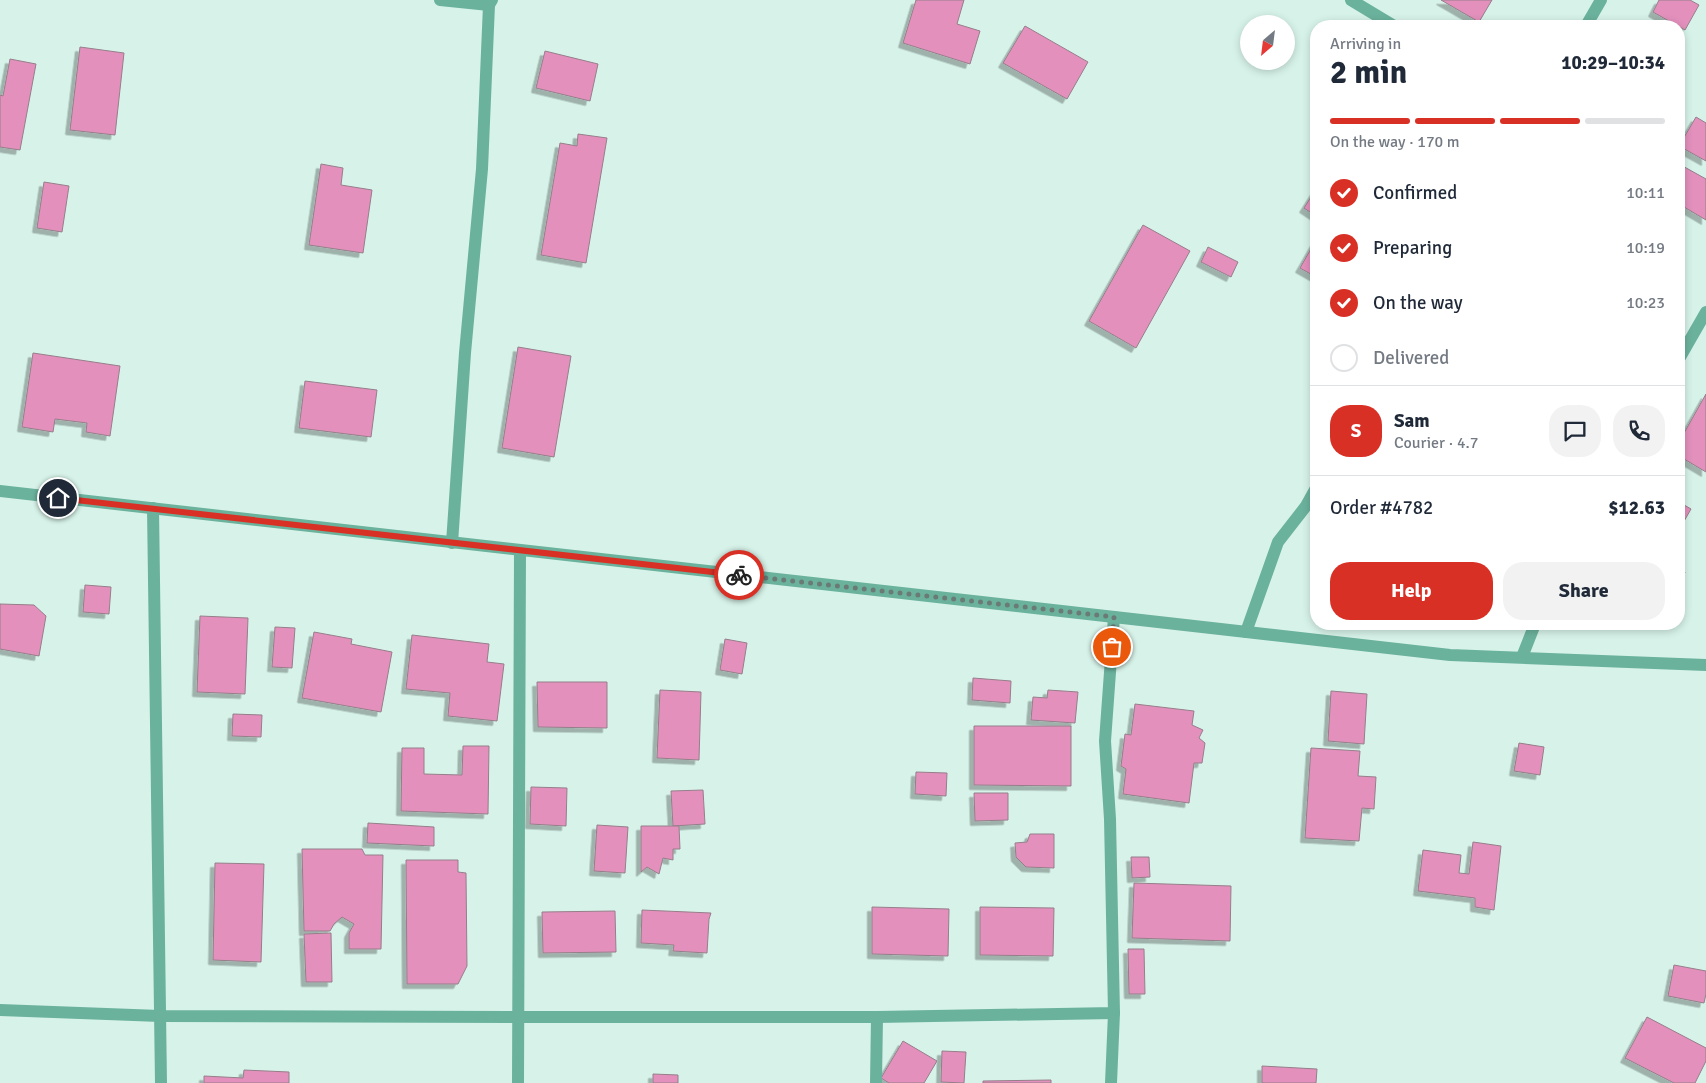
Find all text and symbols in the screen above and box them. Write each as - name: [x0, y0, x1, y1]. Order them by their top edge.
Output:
- north arrow: [1240, 15, 1295, 70]
- map controls: [1240, 15, 1295, 70]
- text: Arriving in: [1330, 34, 1401, 54]
- text: 10:29–10:34: [1561, 51, 1665, 75]
- text: 2 min: [1330, 53, 1407, 92]
- text: On the way · 170 m: [1330, 132, 1460, 152]
- icon: check: [1330, 179, 1358, 207]
- text: Confirmed: [1373, 181, 1457, 205]
- text: 10:11: [1626, 183, 1665, 203]
- icon: check: [1330, 234, 1358, 262]
- text: Preparing: [1373, 236, 1452, 260]
- text: 10:19: [1626, 238, 1665, 258]
- icon: check: [1330, 289, 1358, 317]
- text: On the way: [1373, 291, 1463, 315]
- text: 10:23: [1626, 293, 1665, 313]
- text: Delivered: [1373, 346, 1449, 370]
- button: chat: [1549, 405, 1601, 457]
- button: phone: [1613, 405, 1665, 457]
- text: Sam: [1394, 409, 1430, 433]
- text: S: [1351, 419, 1361, 443]
- text: Courier · 4.7: [1394, 433, 1478, 453]
- pin: [37, 477, 79, 519]
- icon: home: [44, 484, 72, 512]
- text: Order #4782: [1330, 496, 1433, 520]
- text: $12.63: [1608, 496, 1665, 520]
- courier: [714, 550, 764, 600]
- icon: bike: [725, 561, 753, 589]
- button: Help: [1330, 562, 1493, 620]
- button: Share: [1503, 562, 1665, 620]
- pin: [1091, 626, 1133, 668]
- icon: bag: [1098, 633, 1126, 661]

